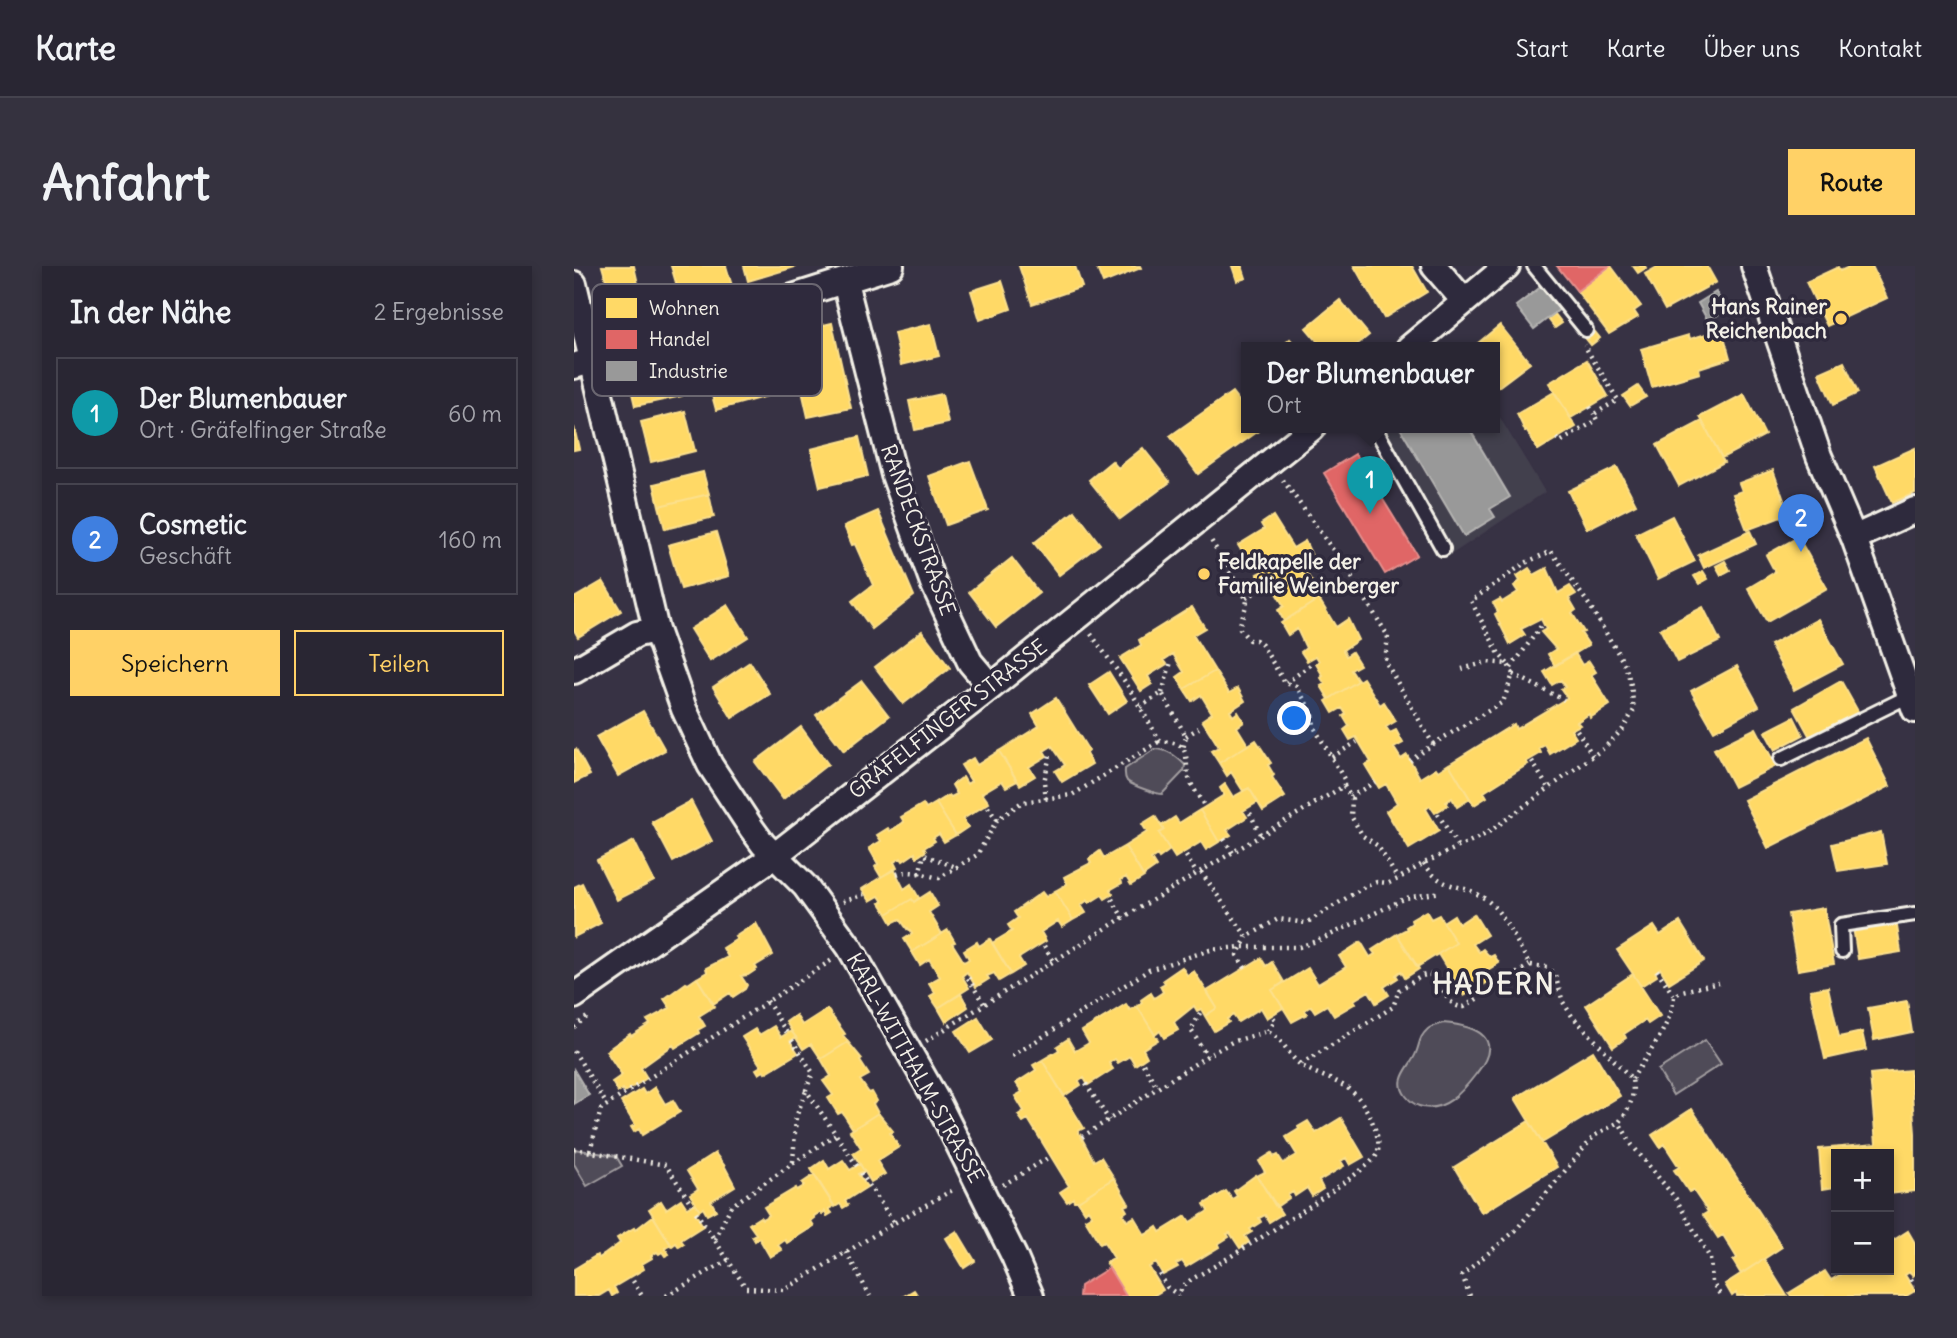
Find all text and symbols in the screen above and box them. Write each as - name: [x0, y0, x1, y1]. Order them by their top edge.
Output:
- text: Karte: [35, 27, 116, 69]
- text: Start: [1516, 33, 1568, 63]
- text: Karte: [1606, 33, 1665, 63]
- text: Über uns: [1703, 33, 1800, 63]
- text: Kontakt: [1838, 33, 1922, 63]
- button: Route: [1788, 149, 1915, 215]
- text: Anfahrt: [42, 152, 210, 213]
- legend: [592, 284, 822, 396]
- text: In der Nähe: [70, 293, 232, 331]
- place label: Hans Rainer Reichenbach: [1705, 293, 1827, 344]
- text: Wohnen: [649, 296, 720, 320]
- text: 2 Ergebnisse: [374, 297, 504, 326]
- marker: Hans Rainer Reichenbach: [1833, 311, 1849, 327]
- text: Handel: [649, 327, 710, 351]
- popup: [1241, 342, 1500, 433]
- text: Der Blumenbauer: [1267, 357, 1474, 390]
- text: Industrie: [649, 359, 728, 383]
- text: Der Blumenbauer: [139, 382, 347, 415]
- text: Ort: [1267, 390, 1301, 419]
- text: 1: [90, 399, 100, 428]
- text: 60 m: [448, 399, 502, 428]
- text: Ort · Gräfelfinger Straße: [139, 415, 387, 444]
- street label: RANDECKSTRASSE: [875, 441, 962, 619]
- pin: 1: [1347, 456, 1393, 514]
- pin: 2: [1778, 494, 1824, 552]
- text: Cosmetic: [139, 508, 247, 541]
- text: 2: [89, 525, 101, 554]
- text: 160 m: [439, 525, 502, 554]
- text: Geschäft: [139, 541, 232, 570]
- place label: Feldkapelle der Familie Weinberger: [1218, 548, 1400, 599]
- marker: Feldkapelle der Familie Weinberger: [1196, 566, 1212, 582]
- button: Speichern: [70, 630, 280, 696]
- button: Teilen: [294, 630, 504, 696]
- street label: GRÄFELFINGER STRASSE: [843, 633, 1052, 804]
- your location: [1277, 701, 1311, 735]
- street label: KARL-WITTHALM-STRASSE: [841, 948, 990, 1188]
- district label: HADERN: [1432, 966, 1556, 1002]
- map controls: [1831, 1149, 1894, 1275]
- button: +: [1831, 1149, 1894, 1212]
- button: −: [1831, 1212, 1894, 1275]

